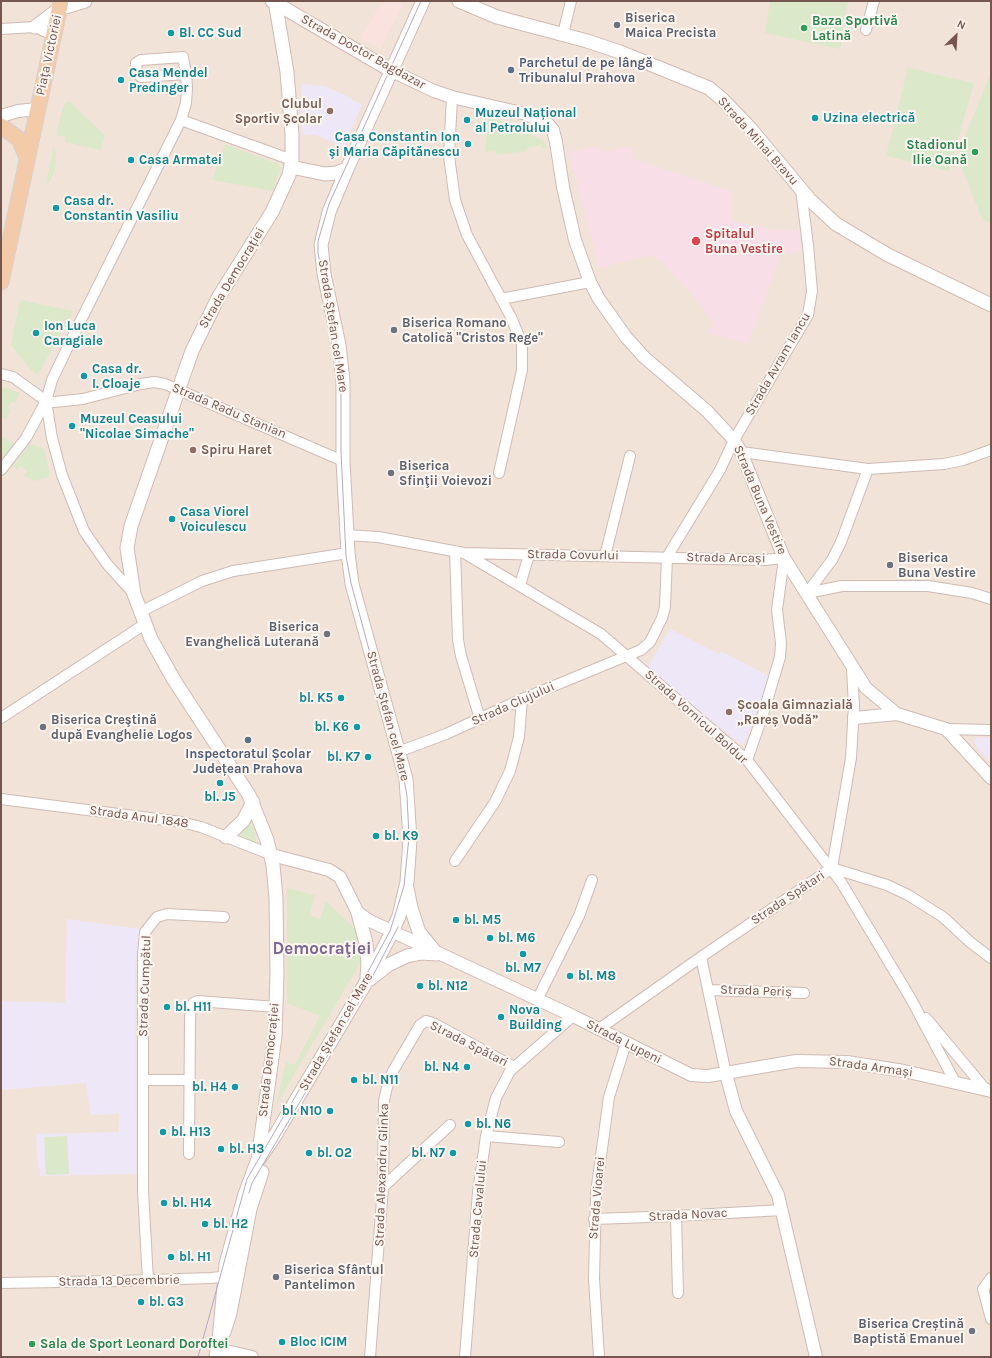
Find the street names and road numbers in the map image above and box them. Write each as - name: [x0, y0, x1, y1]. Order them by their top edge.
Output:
- street label: Strada Doctor Bagdazar: [298, 11, 428, 93]
- street label: Piața Victoriei: [33, 13, 65, 97]
- street label: Strada Mihai Bravu: [714, 94, 802, 188]
- street label: Strada Democrației: [196, 225, 268, 331]
- street label: Strada Ștefan cel Mare: [315, 259, 351, 393]
- street label: Strada Avram Iancu: [742, 310, 814, 418]
- street label: Strada Radu Stanian: [169, 380, 289, 442]
- street label: Strada Buna Vestire: [730, 443, 790, 557]
- street label: Strada Covurlui: [527, 546, 619, 564]
- street label: Strada Arcași: [686, 550, 766, 566]
- street label: Strada Ștefan cel Mare: [363, 649, 413, 783]
- street label: Strada Vornicul Boldur: [641, 667, 751, 767]
- street label: Strada Clujului: [469, 679, 557, 729]
- street label: Strada Anul 1848: [88, 802, 190, 832]
- street label: Strada Spătari: [748, 868, 828, 928]
- street label: Strada Cumpătul: [135, 935, 155, 1037]
- street label: Strada Ștefan cel Mare: [296, 970, 376, 1094]
- street label: Strada Periș: [720, 982, 792, 1000]
- street label: Strada Democrației: [255, 1002, 283, 1118]
- street label: Strada Lupeni: [584, 1016, 664, 1068]
- street label: Strada Spătari: [427, 1018, 511, 1070]
- street label: Strada Armași: [828, 1053, 914, 1081]
- street label: Strada Alexandru Glinka: [372, 1103, 392, 1247]
- street label: Strada Vioarei: [586, 1156, 608, 1240]
- street label: Strada Cavalului: [466, 1159, 490, 1259]
- street label: Strada Novac: [648, 1205, 728, 1225]
- street label: Strada 13 Decembrie: [58, 1272, 180, 1290]

